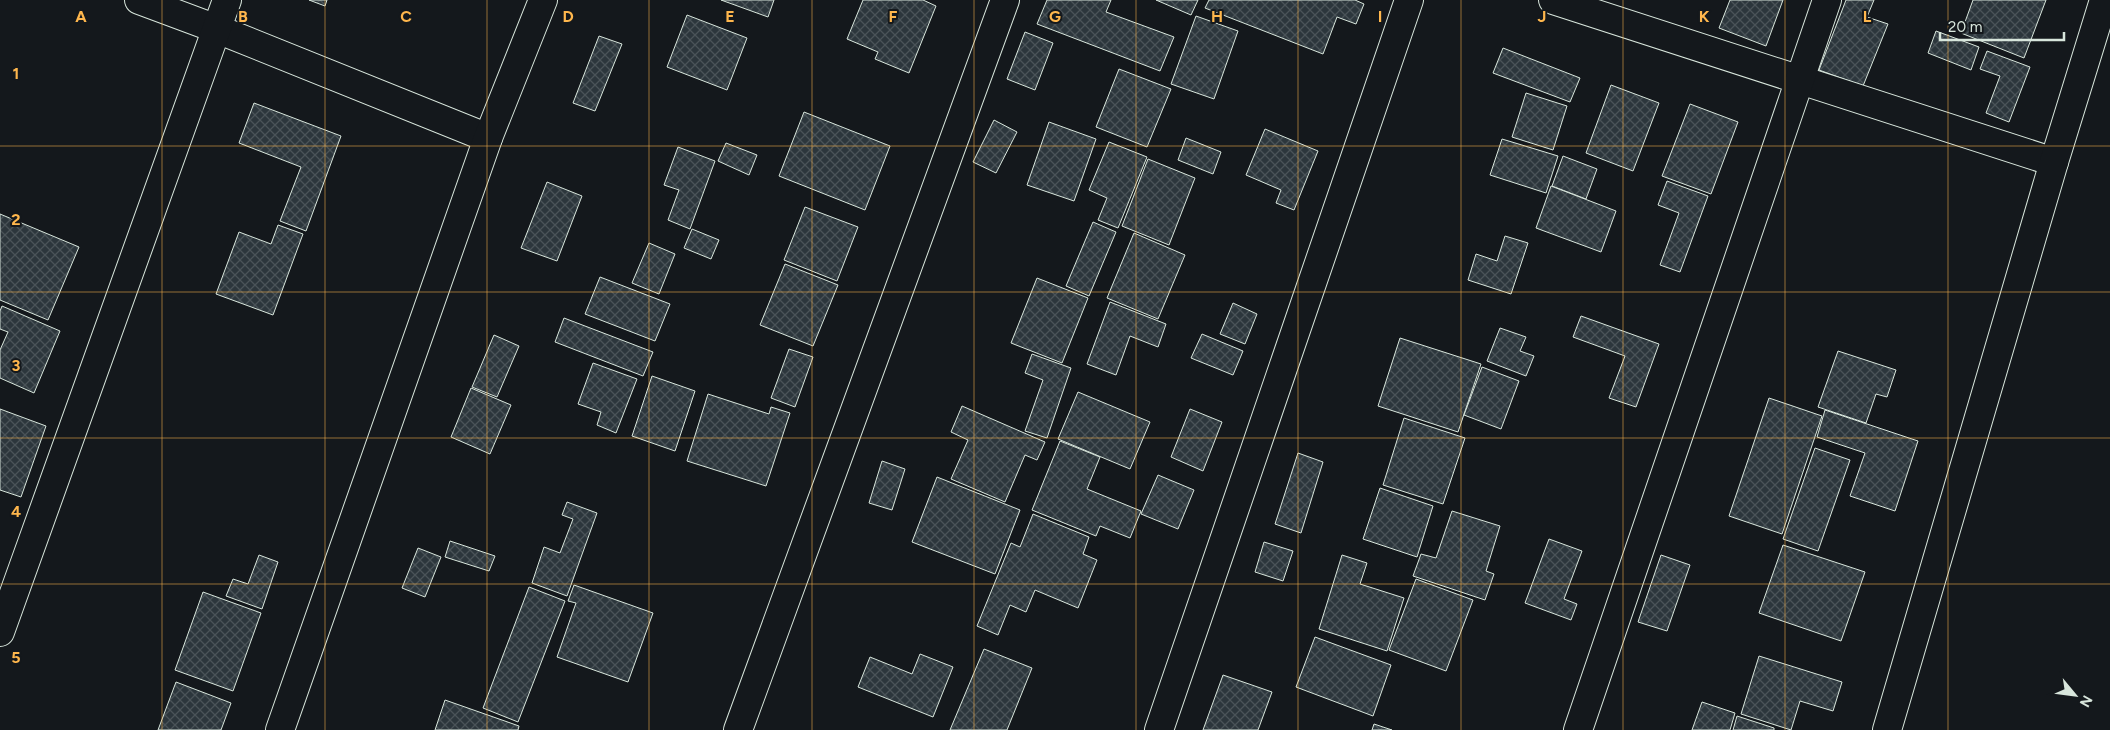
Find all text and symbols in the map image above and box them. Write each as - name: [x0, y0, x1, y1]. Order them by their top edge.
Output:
- text: A: [75, 7, 87, 26]
- text: B: [238, 7, 248, 26]
- text: C: [400, 7, 412, 26]
- text: D: [562, 7, 574, 26]
- text: E: [725, 7, 735, 26]
- text: F: [889, 7, 898, 26]
- text: G: [1049, 7, 1061, 26]
- text: H: [1211, 7, 1223, 26]
- text: I: [1378, 7, 1382, 26]
- text: J: [1538, 7, 1546, 26]
- text: K: [1699, 7, 1710, 26]
- text: L: [1863, 7, 1872, 26]
- scale bar: [1940, 10, 2064, 42]
- text: 20 m: [1948, 18, 1982, 36]
- text: 1: [13, 64, 19, 83]
- text: 2: [11, 210, 21, 229]
- text: 3: [12, 356, 21, 375]
- text: 4: [11, 502, 21, 521]
- text: 5: [11, 648, 21, 667]
- north arrow: [2050, 670, 2100, 720]
- text: N: [2076, 692, 2096, 710]

